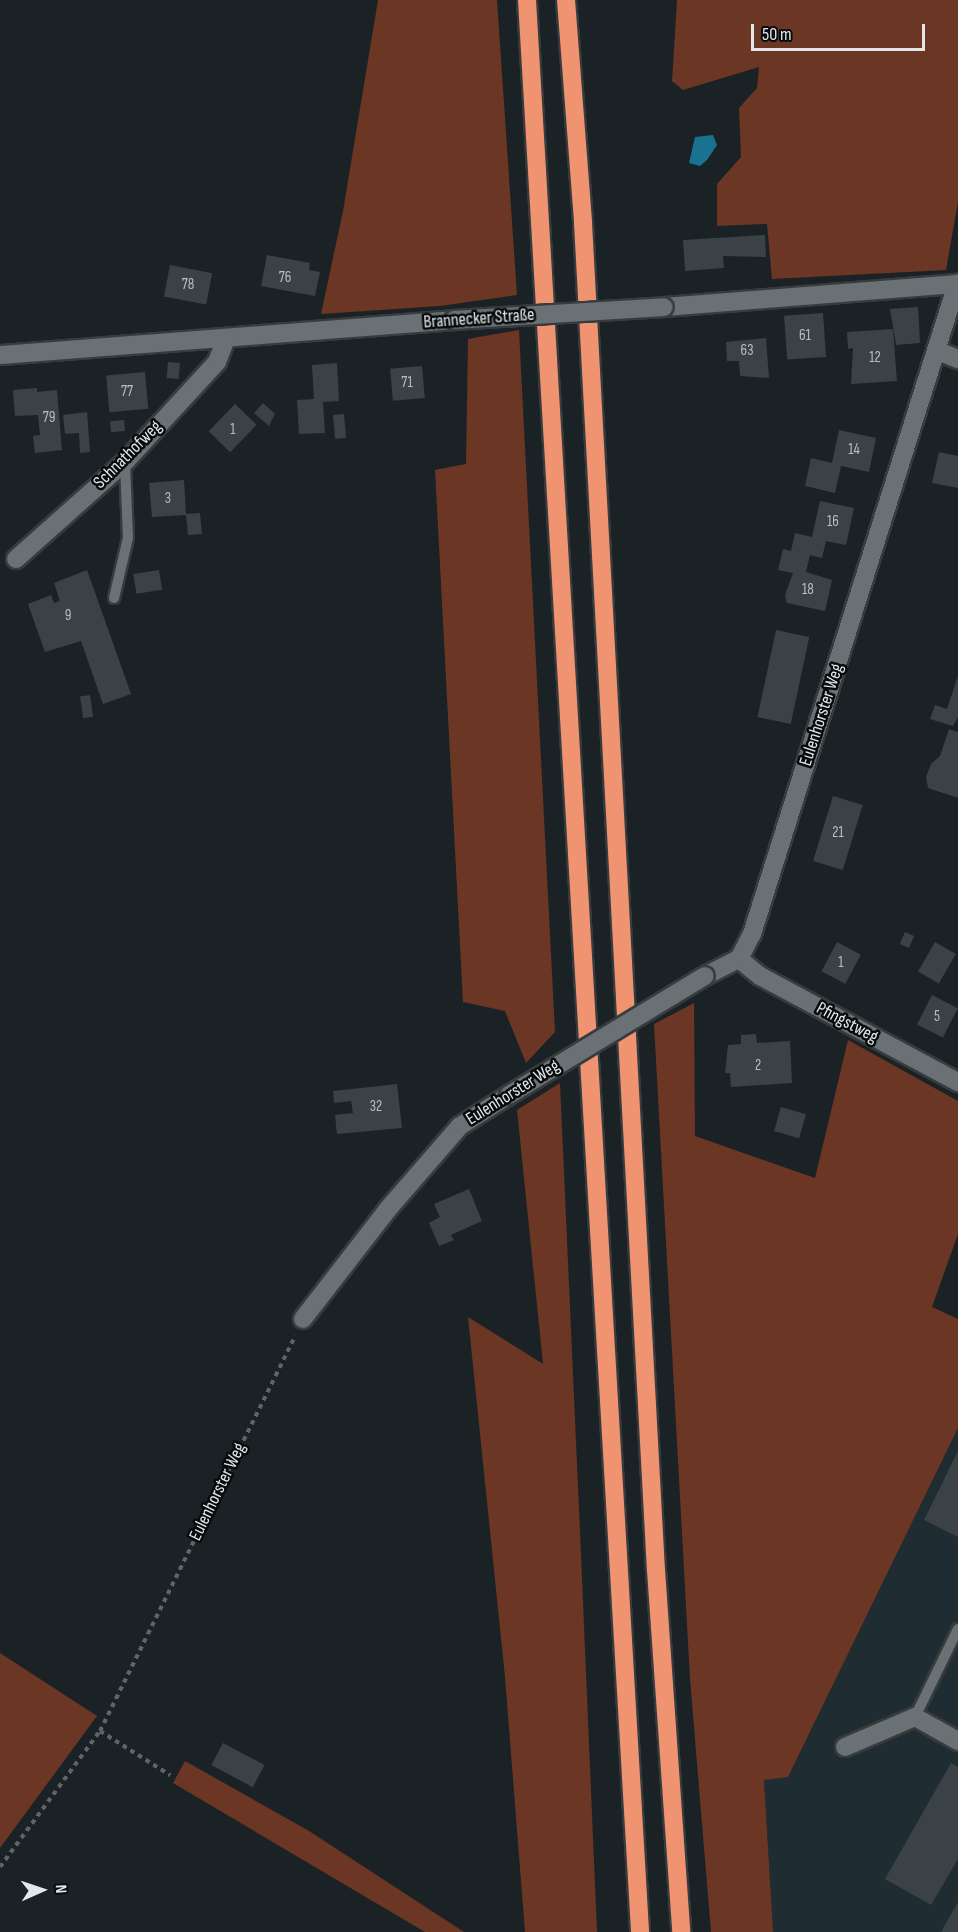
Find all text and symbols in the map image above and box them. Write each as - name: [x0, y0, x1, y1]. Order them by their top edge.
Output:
- scale bar: [754, 12, 928, 50]
- text: 50 m: [762, 24, 792, 45]
- house number: 76: [279, 269, 291, 287]
- house number: 78: [182, 276, 194, 294]
- street label: Brannecker Straße: [423, 304, 535, 334]
- house number: 61: [799, 327, 811, 345]
- house number: 63: [741, 342, 753, 360]
- house number: 12: [869, 349, 881, 367]
- house number: 71: [401, 374, 413, 392]
- house number: 77: [121, 383, 133, 401]
- house number: 79: [43, 409, 55, 427]
- street label: Schnathofweg: [89, 416, 167, 494]
- house number: 1: [230, 421, 236, 439]
- house number: 14: [848, 441, 860, 459]
- house number: 3: [165, 490, 171, 508]
- house number: 16: [827, 513, 839, 531]
- house number: 18: [802, 581, 814, 599]
- house number: 9: [65, 607, 71, 625]
- street label: Eulenhorster Weg: [795, 661, 849, 769]
- house number: 21: [832, 824, 844, 842]
- house number: 1: [838, 954, 844, 972]
- street label: Pfingstweg: [812, 998, 882, 1048]
- house number: 5: [934, 1008, 940, 1026]
- street label: Eulenhorster Weg: [462, 1056, 564, 1130]
- house number: 2: [755, 1057, 761, 1075]
- house number: 32: [370, 1098, 382, 1116]
- street label: Eulenhorster Weg: [185, 1440, 251, 1544]
- north arrow: [12, 1860, 72, 1920]
- text: N: [51, 1884, 70, 1894]

